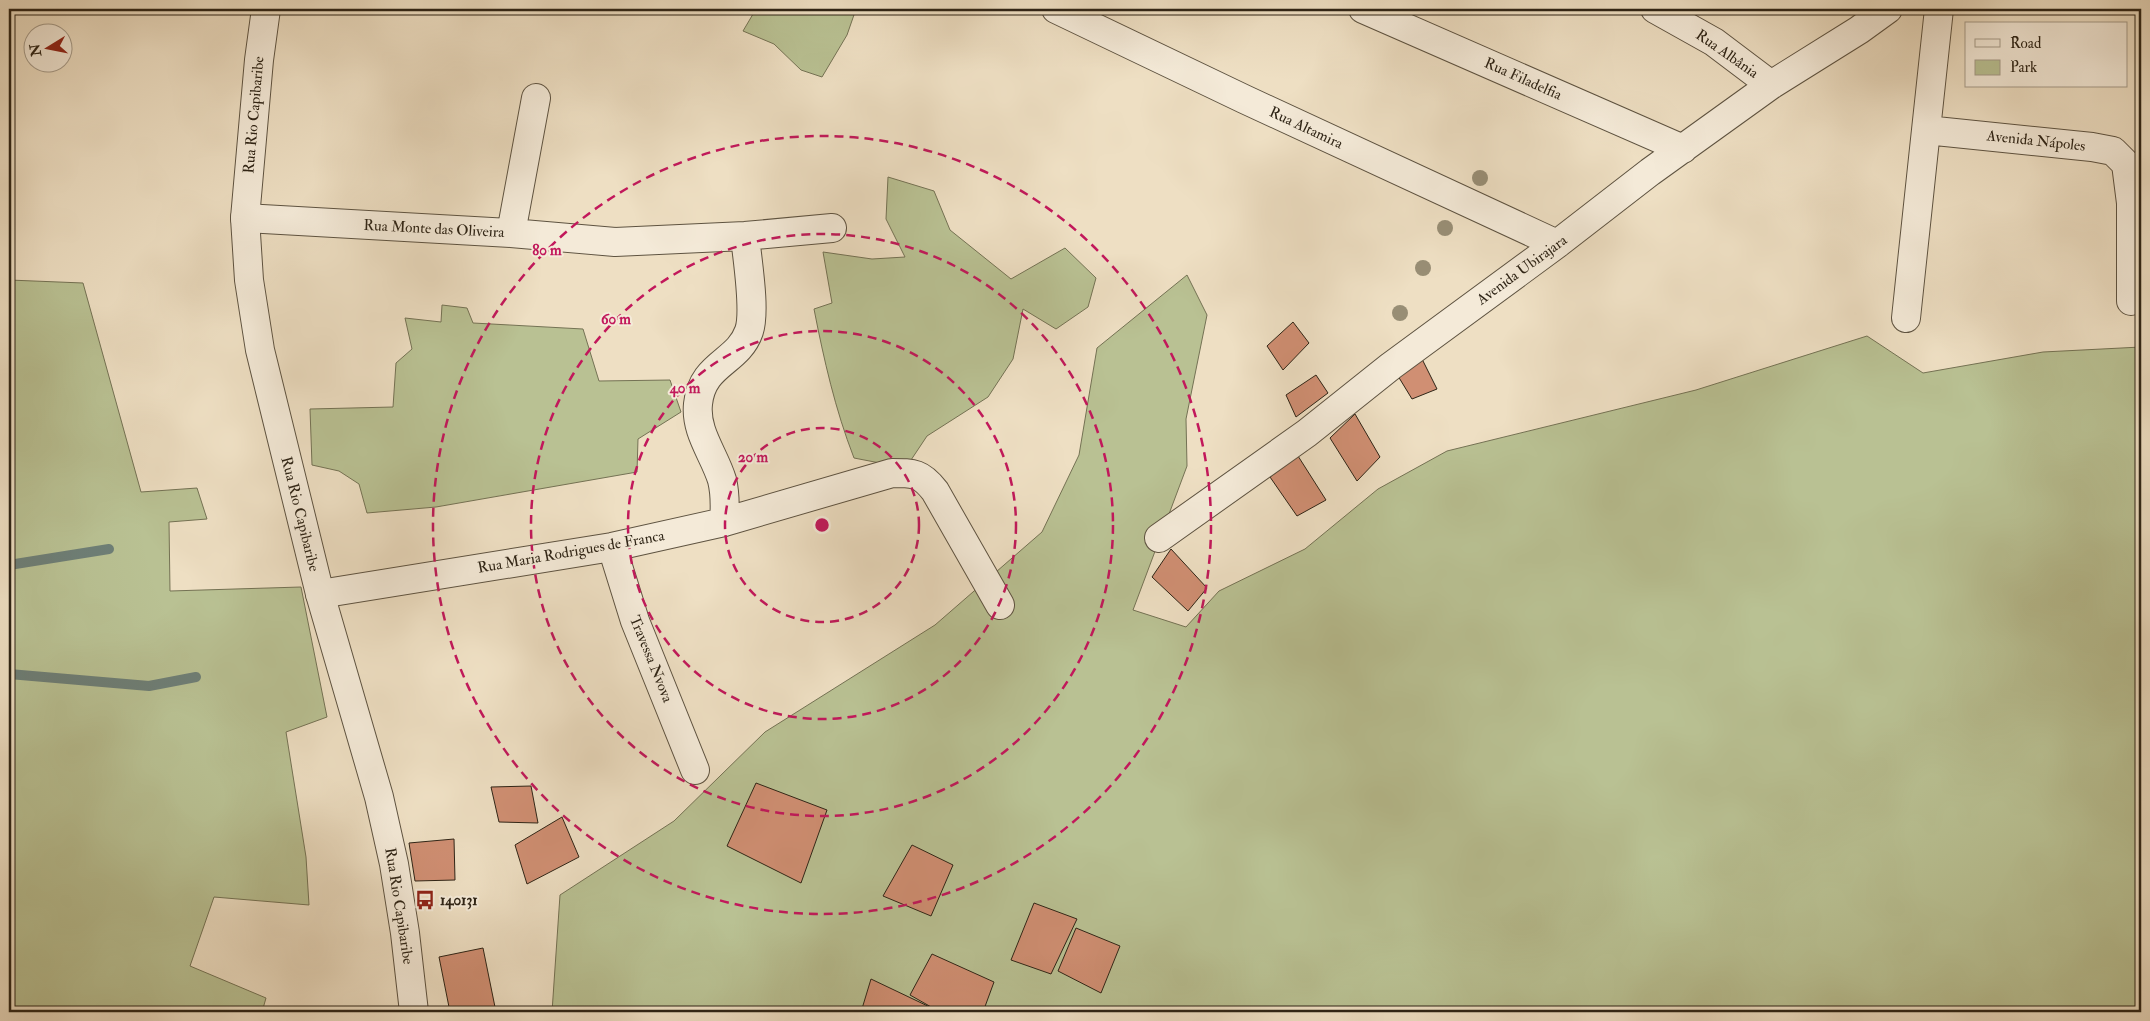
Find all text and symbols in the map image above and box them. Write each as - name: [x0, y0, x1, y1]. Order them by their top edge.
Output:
- north arrow: [22, 22, 72, 72]
- legend: [1965, 22, 2128, 88]
- street label: Rua Albânia: [1692, 25, 1763, 83]
- text: Road: [2010, 34, 2042, 53]
- text: N: [26, 42, 45, 59]
- street label: Rua Filadelfia: [1481, 53, 1565, 105]
- street label: Rua Rio Capibaribe: [239, 55, 270, 175]
- text: Park: [2010, 58, 2037, 77]
- street label: Rua Altamira: [1266, 103, 1347, 154]
- street label: Avenida Nápoles: [1985, 126, 2086, 157]
- street label: Rua Monte das Oliveira: [363, 216, 506, 242]
- street label: Avenida Ubirajara: [1472, 230, 1572, 310]
- text: 80 m: [532, 241, 562, 260]
- text: 60 m: [601, 310, 631, 329]
- text: 40 m: [669, 379, 701, 398]
- text: 20 m: [738, 448, 768, 467]
- street label: Rua Rio Capibaribe: [276, 454, 323, 574]
- centre of rings: [813, 516, 831, 534]
- street label: Rua Maria Rodrigues de Franca: [476, 526, 667, 578]
- street label: Travessa Nvova: [625, 613, 677, 706]
- street label: Rua Rio Capibaribe: [379, 846, 418, 966]
- bus stop icon: 140131: [414, 889, 436, 911]
- place label: 140131: [440, 891, 478, 910]

